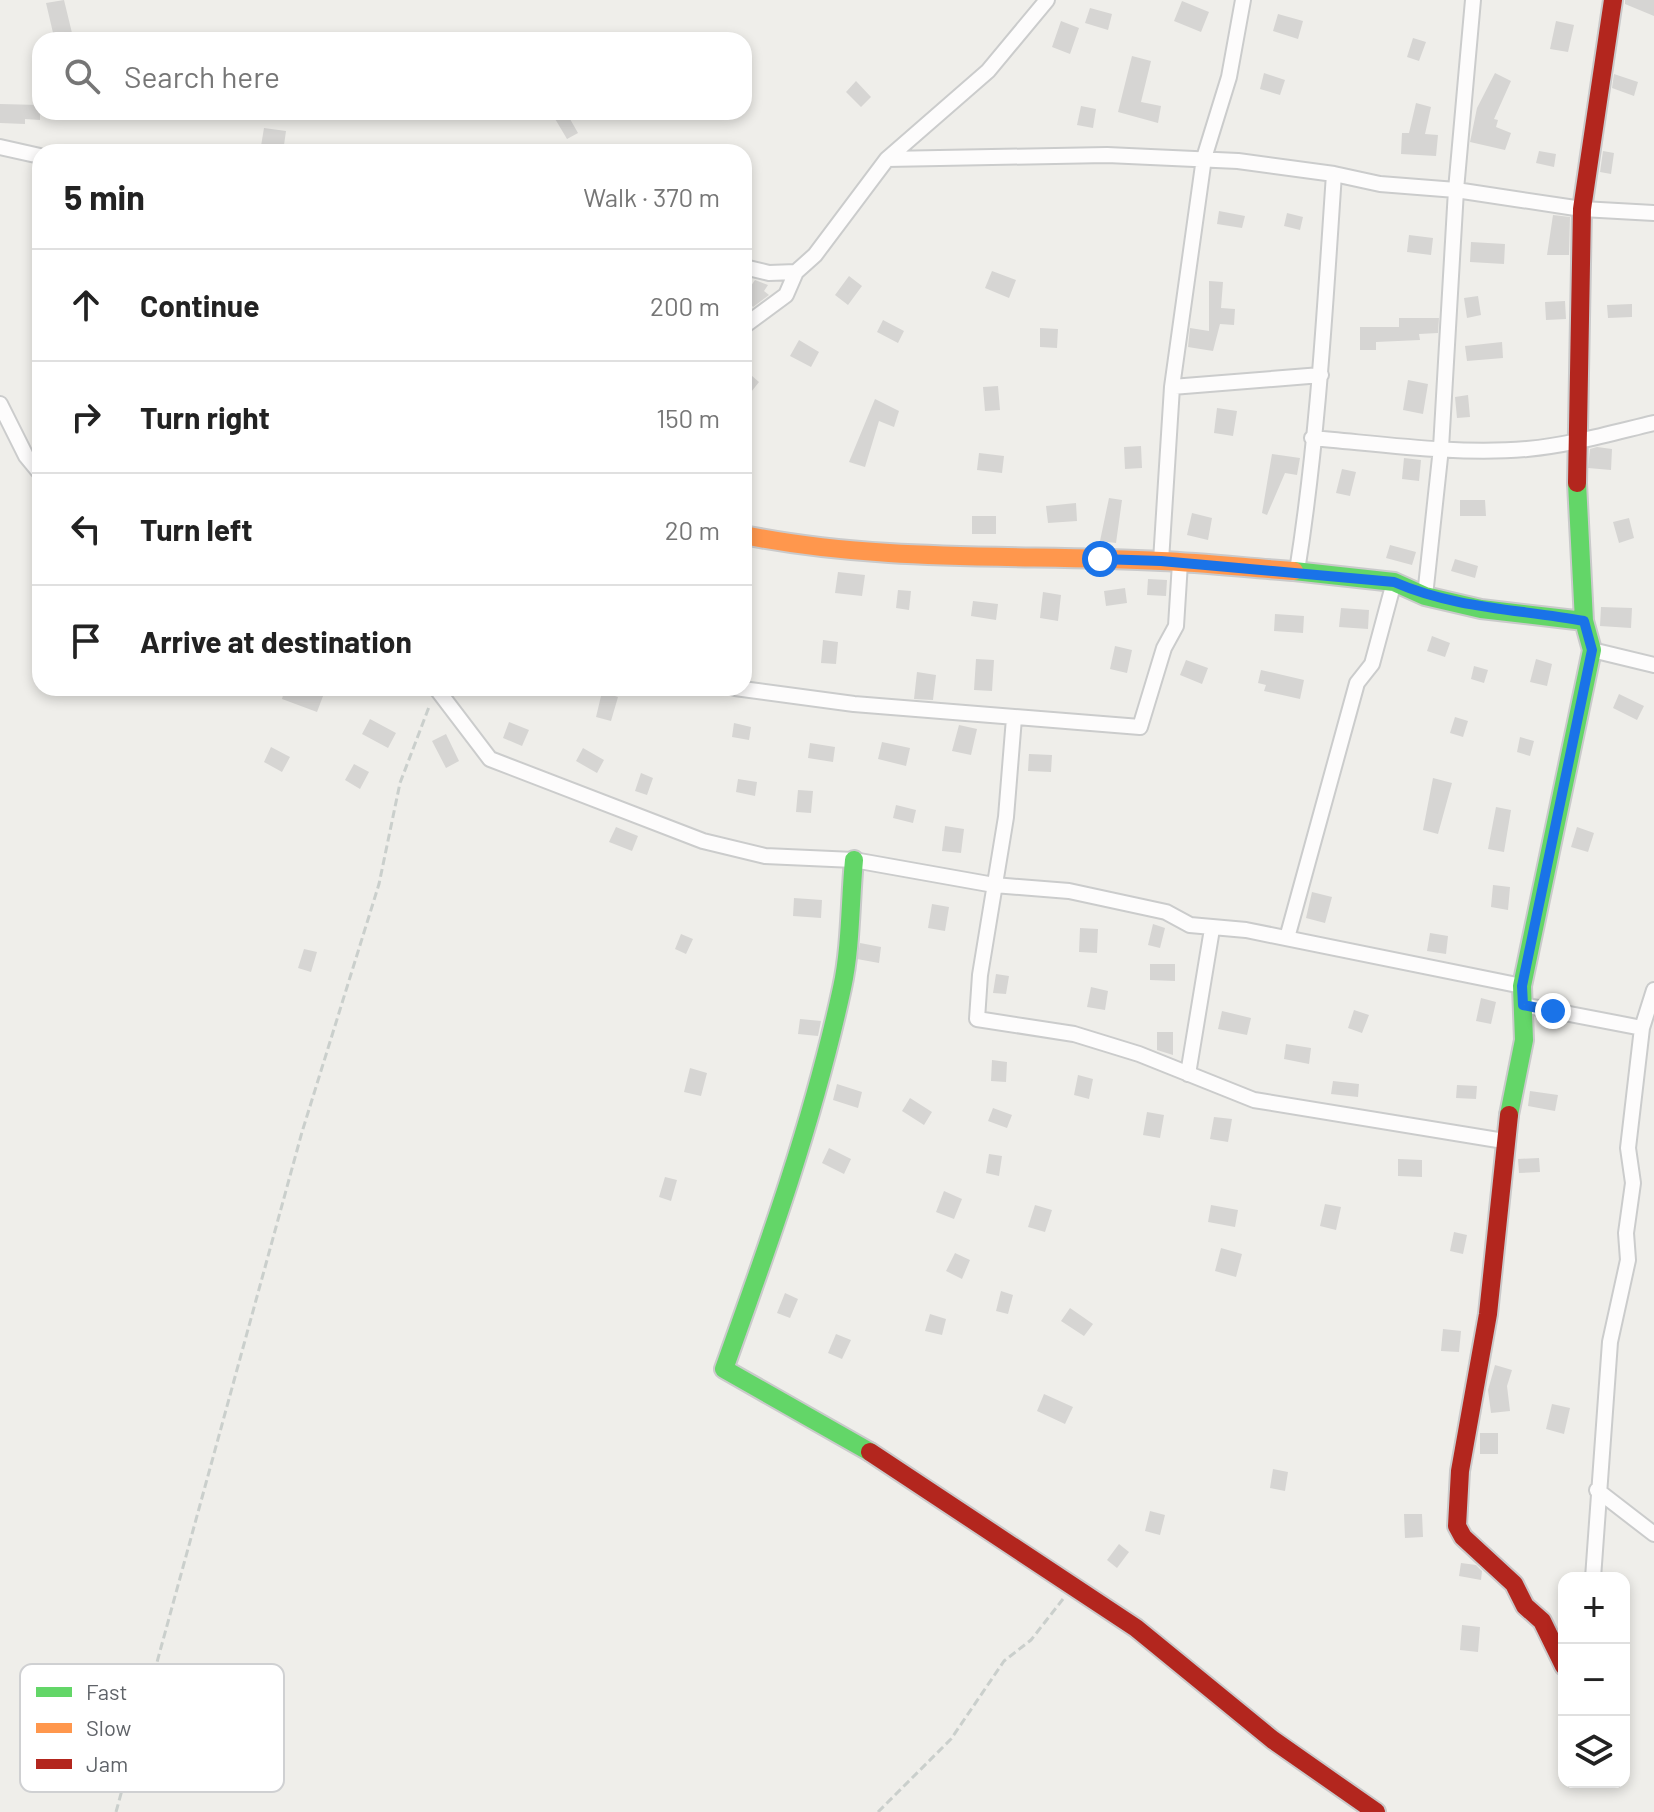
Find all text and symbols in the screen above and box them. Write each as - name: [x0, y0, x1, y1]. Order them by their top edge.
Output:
- search box: [32, 32, 752, 120]
- icon: search: [60, 54, 104, 98]
- text: Search here: [124, 58, 280, 94]
- text: 5 min: [64, 176, 145, 217]
- text: Walk · 370 m: [583, 181, 720, 212]
- icon: ahead: [64, 283, 108, 327]
- text: Continue: [140, 287, 260, 323]
- text: 200 m: [650, 290, 720, 321]
- icon: right: [64, 395, 108, 439]
- text: Turn right: [140, 399, 270, 435]
- text: 150 m: [656, 402, 720, 433]
- icon: left: [64, 507, 108, 551]
- text: Turn left: [140, 511, 253, 547]
- text: 20 m: [665, 514, 720, 545]
- route start: [1082, 541, 1118, 577]
- icon: arrive: [64, 619, 108, 663]
- text: Arrive at destination: [140, 623, 412, 659]
- route end: [1535, 993, 1571, 1029]
- map controls: [1558, 1572, 1630, 1788]
- button: +: [1558, 1572, 1630, 1644]
- button: −: [1558, 1644, 1630, 1716]
- legend: [20, 1664, 284, 1792]
- text: Fast: [86, 1678, 128, 1704]
- text: Slow: [86, 1714, 131, 1740]
- button: layers: [1558, 1716, 1630, 1788]
- text: Jam: [86, 1750, 128, 1776]

